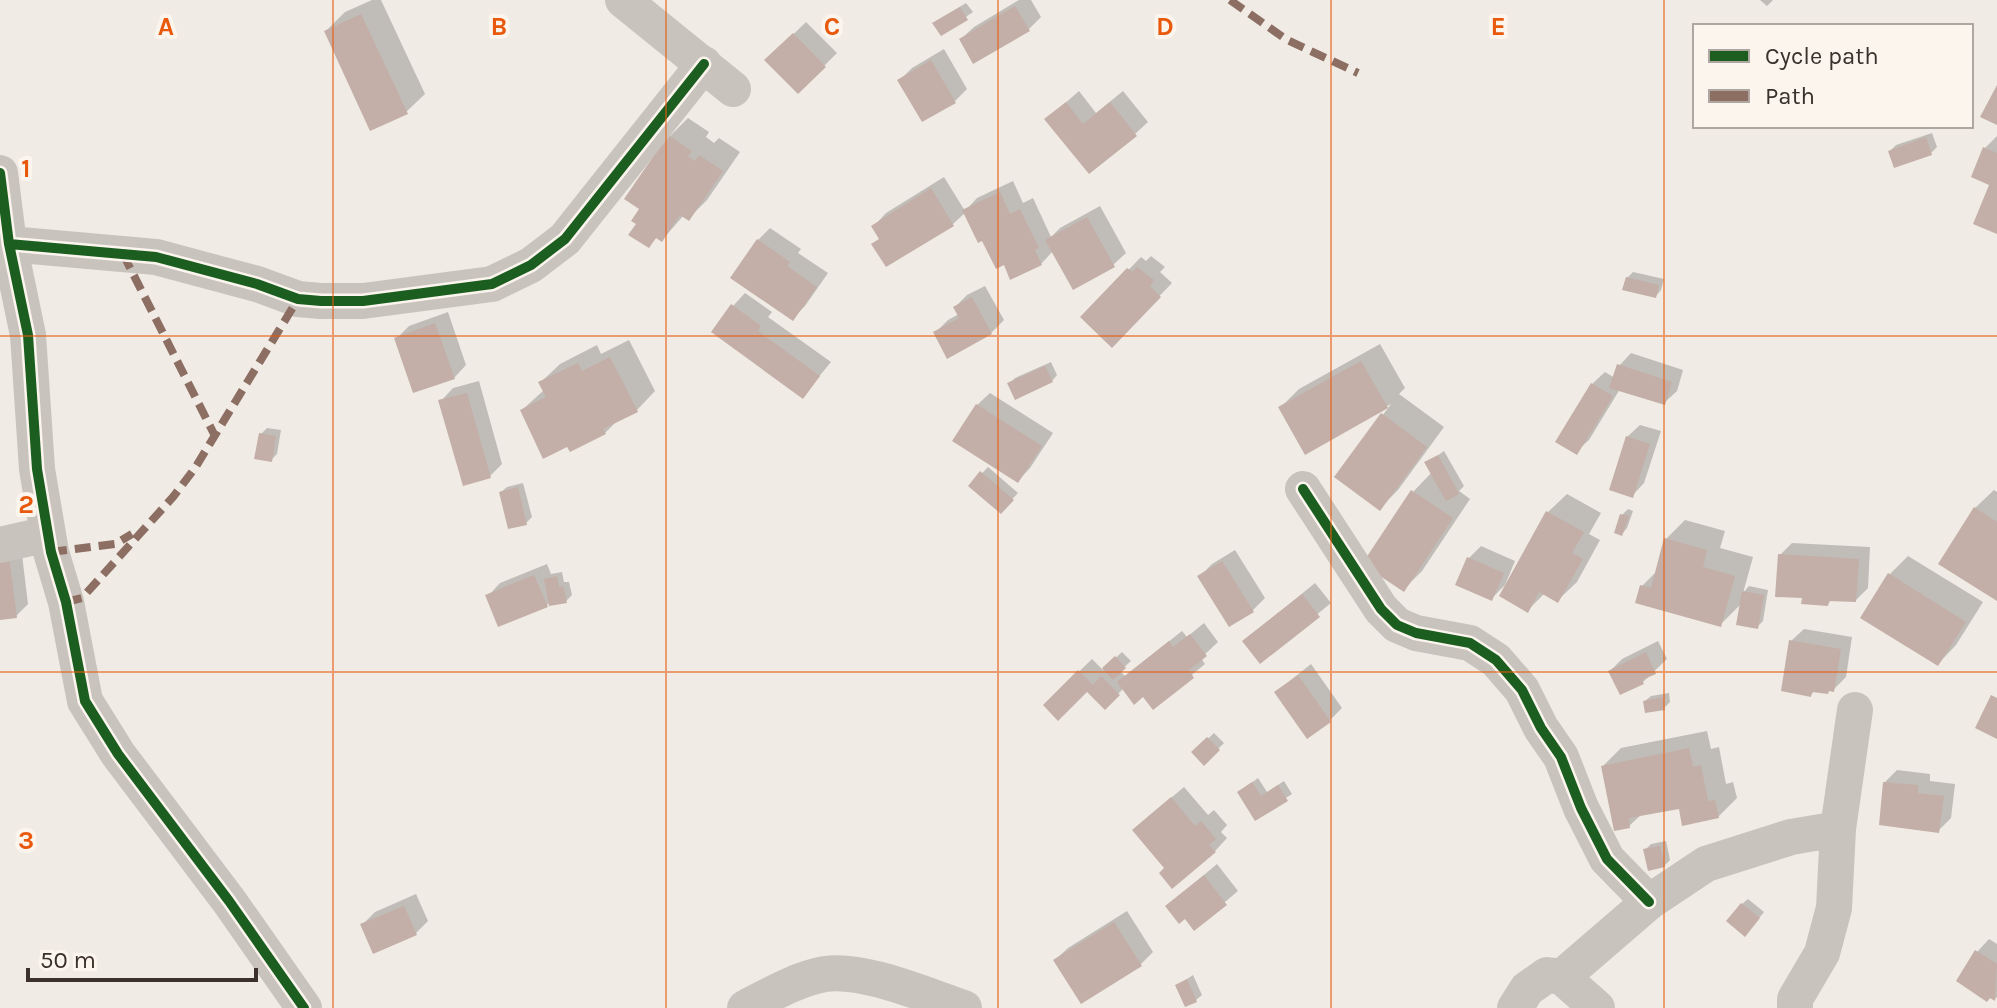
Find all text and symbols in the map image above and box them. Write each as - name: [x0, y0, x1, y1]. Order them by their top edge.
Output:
- text: A: [158, 11, 174, 42]
- text: B: [491, 11, 507, 42]
- text: C: [824, 11, 840, 42]
- text: D: [1156, 11, 1174, 42]
- text: E: [1490, 11, 1506, 42]
- legend: [1693, 24, 1973, 128]
- text: Cycle path: [1765, 42, 1879, 70]
- text: Path: [1765, 82, 1815, 110]
- text: 1: [21, 153, 31, 184]
- text: 2: [18, 489, 34, 520]
- text: 3: [18, 825, 34, 856]
- scale bar: [28, 932, 256, 982]
- text: 50 m: [40, 946, 96, 974]

